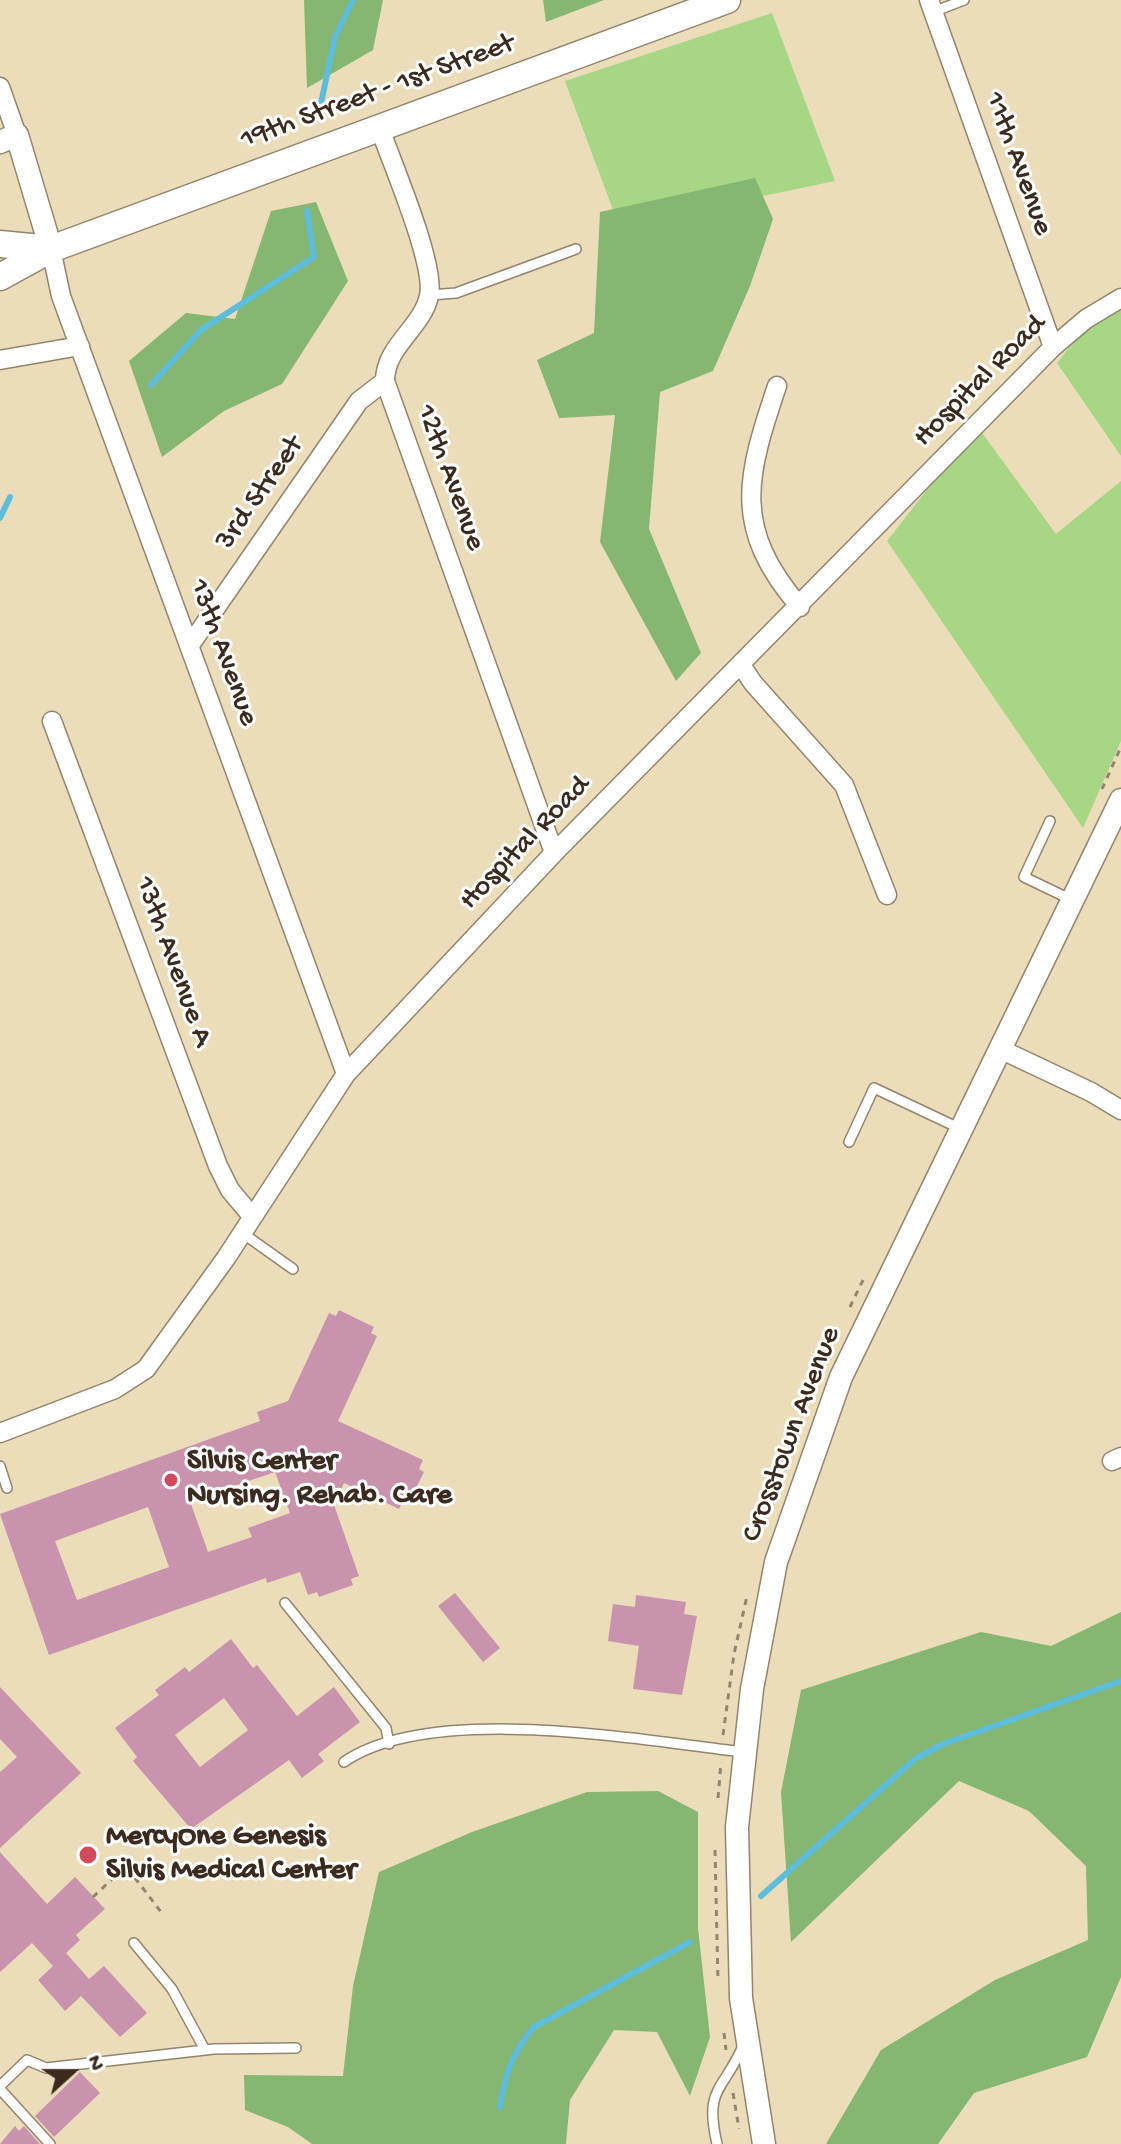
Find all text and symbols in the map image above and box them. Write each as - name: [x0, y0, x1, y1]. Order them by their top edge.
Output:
- street label: 19th Street - 1st Street: [236, 27, 520, 159]
- street label: 11th Avenue: [974, 87, 1060, 241]
- street label: Hospital Road: [907, 308, 1055, 456]
- street label: 12th Avenue: [406, 400, 492, 556]
- street label: 3rd Street: [209, 430, 313, 558]
- street label: 13th Avenue: [179, 575, 265, 731]
- street label: Hospital Road: [453, 769, 599, 919]
- street label: 13th Avenue A: [125, 872, 219, 1052]
- street label: Crosstown Avenue: [735, 1323, 851, 1547]
- place label: Silvis Center Nursing. Rehab. Care: [187, 1445, 452, 1516]
- marker: Silvis Center Nursing. Rehab. Care: [162, 1471, 180, 1489]
- place label: MercyOne Genesis Silvis Medical Center: [106, 1820, 356, 1890]
- marker: MercyOne Genesis Silvis Medical Center: [77, 1844, 99, 1866]
- north arrow: [32, 2032, 112, 2112]
- text: N: [80, 2052, 109, 2075]

